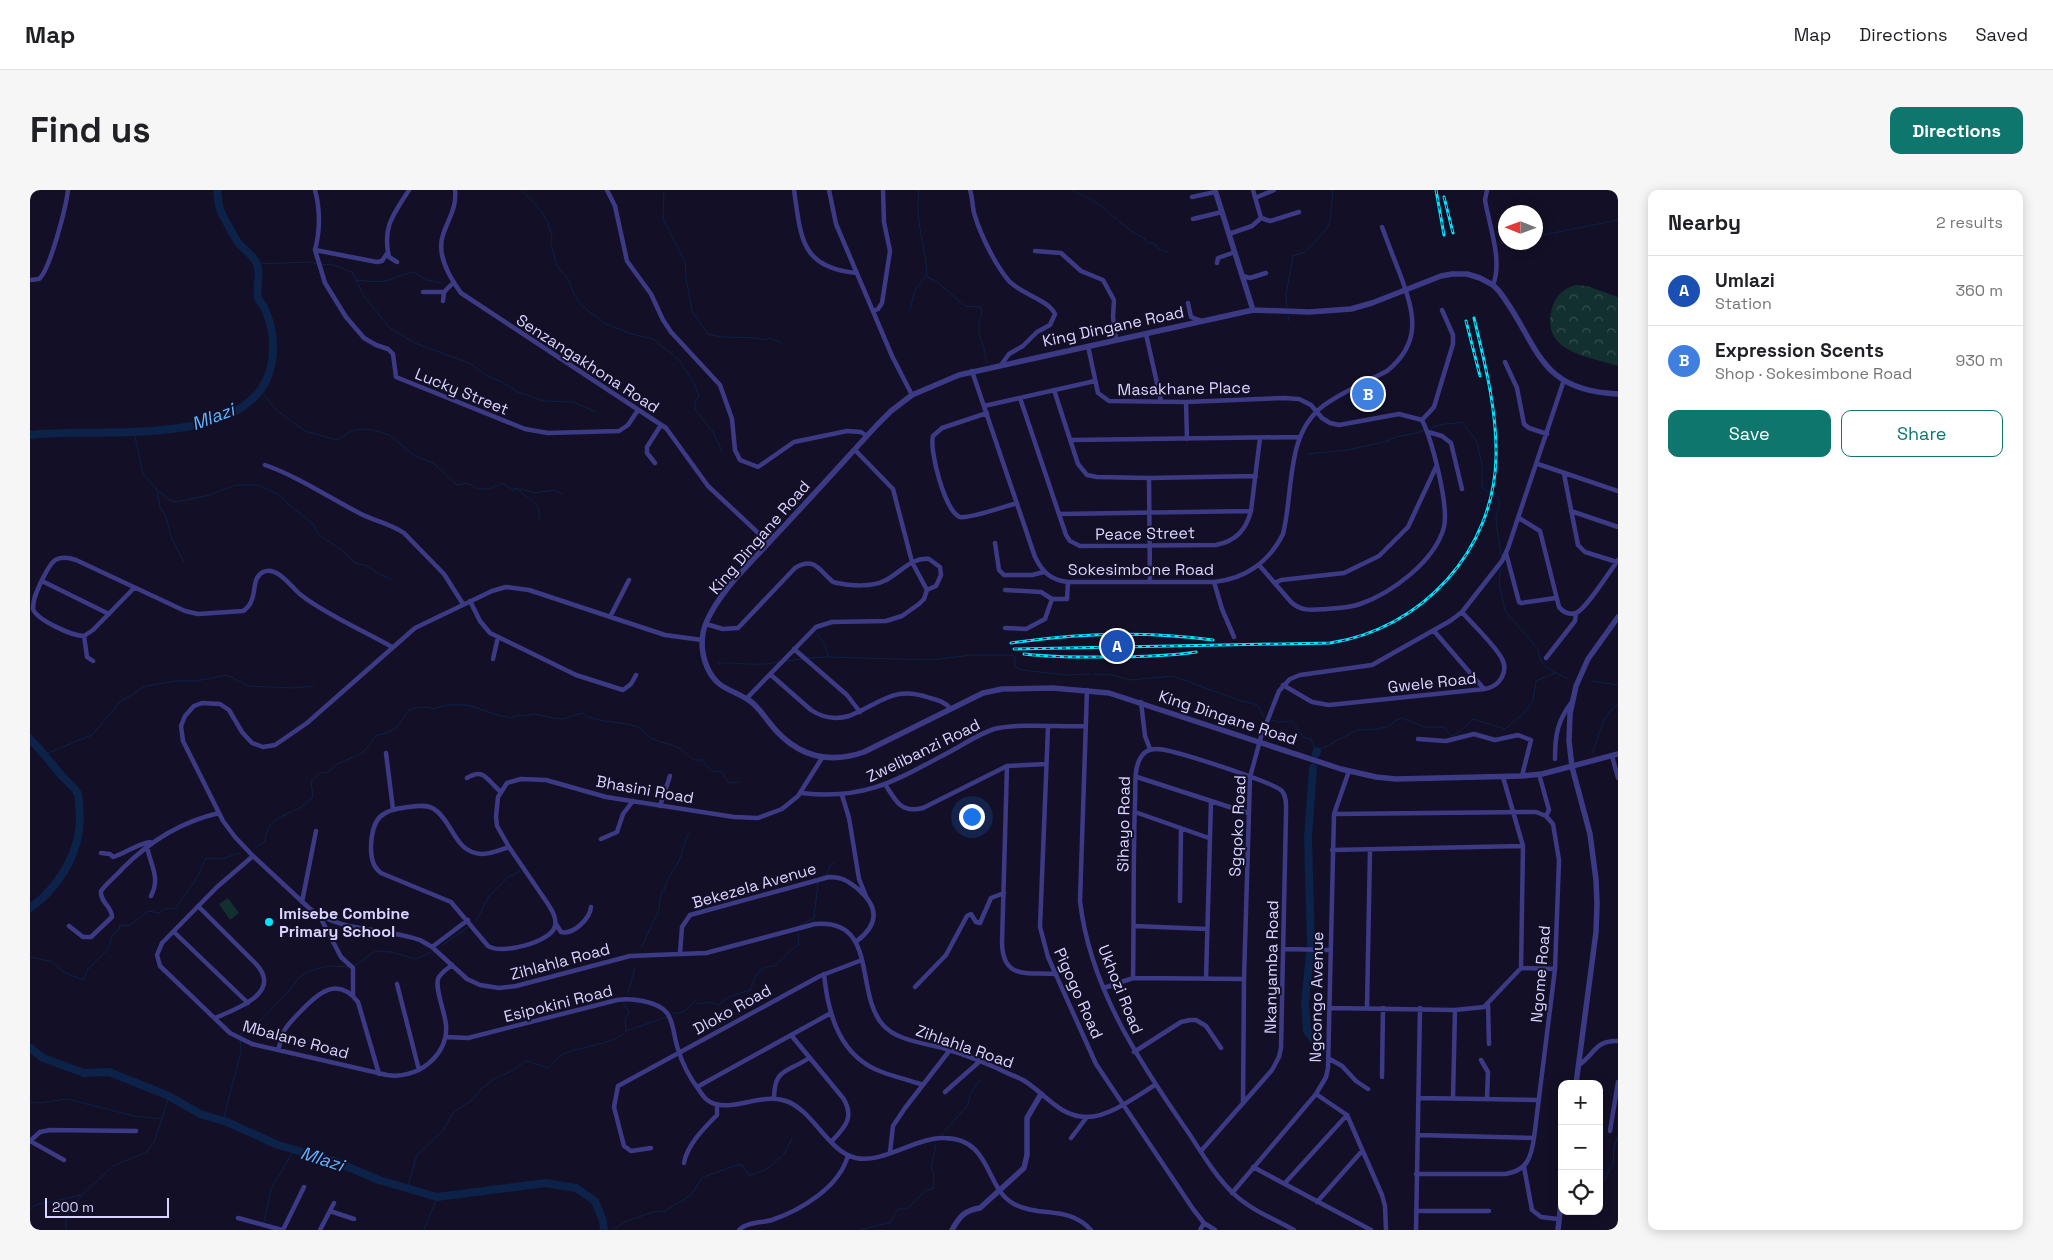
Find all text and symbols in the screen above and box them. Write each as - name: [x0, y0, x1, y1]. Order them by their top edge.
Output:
- text: Map: [25, 19, 75, 50]
- text: Map: [1794, 23, 1831, 46]
- text: Directions: [1859, 23, 1948, 46]
- text: Saved: [1976, 23, 2028, 46]
- button: Directions: [1890, 107, 2023, 154]
- text: Find us: [30, 108, 151, 152]
- north arrow: [1498, 205, 1543, 250]
- text: Nearby: [1668, 209, 1741, 236]
- text: 2 results: [1936, 212, 2003, 233]
- text: Umlazi: [1715, 268, 1775, 293]
- text: A: [1679, 280, 1689, 301]
- text: 360 m: [1955, 280, 2003, 301]
- text: Station: [1715, 293, 1772, 314]
- street label: King Dingane Road: [1040, 301, 1186, 352]
- street label: Senzangakhona Road: [512, 309, 663, 418]
- text: Expression Scents: [1715, 338, 1884, 363]
- text: B: [1679, 350, 1689, 371]
- text: 930 m: [1955, 350, 2003, 371]
- street label: Lucky Street: [412, 363, 512, 420]
- text: Shop · Sokesimbone Road: [1715, 363, 1912, 384]
- pin: B: [1352, 375, 1384, 413]
- street label: Masakhane Place: [1117, 377, 1251, 400]
- water label: Mlazi: [188, 397, 240, 435]
- button: Save: [1668, 410, 1831, 457]
- button: Share: [1841, 410, 2003, 457]
- street label: King Dingane Road: [704, 476, 815, 599]
- street label: Peace Street: [1095, 522, 1195, 545]
- street label: Sokesimbone Road: [1068, 559, 1214, 580]
- pin: A: [1101, 627, 1133, 665]
- street label: Gwele Road: [1386, 667, 1478, 698]
- street label: King Dingane Road: [1156, 685, 1300, 750]
- street label: Zwelibanzi Road: [863, 714, 984, 787]
- street label: Bhasini Road: [594, 771, 695, 808]
- street label: Sgqoko Road: [1224, 775, 1251, 877]
- street label: Sihayo Road: [1112, 776, 1135, 872]
- your location: [959, 804, 985, 830]
- street label: Bekezela Avenue: [690, 858, 819, 913]
- street label: Nkanyamba Road: [1260, 900, 1283, 1034]
- place label: Imisebe Combine Primary School: [279, 903, 410, 942]
- marker: Imisebe Combine Primary School: [263, 916, 275, 928]
- street label: Ngome Road: [1526, 925, 1555, 1023]
- street label: Ngcongo Avenue: [1305, 931, 1328, 1063]
- street label: Zihlahla Road: [508, 938, 612, 985]
- street label: Ukhozi Road: [1093, 942, 1148, 1037]
- street label: Pigogo Road: [1049, 945, 1108, 1042]
- street label: Dloko Road: [690, 979, 775, 1039]
- street label: Esipokini Road: [502, 980, 615, 1027]
- street label: Mbalane Road: [240, 1015, 351, 1064]
- street label: Zihlahla Road: [913, 1020, 1017, 1073]
- map controls: [1558, 1080, 1603, 1215]
- button: +: [1558, 1080, 1603, 1125]
- button: −: [1558, 1125, 1603, 1170]
- water label: Mlazi: [298, 1141, 349, 1177]
- button: locate: [1558, 1170, 1603, 1215]
- scale bar: [45, 1195, 169, 1218]
- text: 200 m: [52, 1198, 94, 1216]

